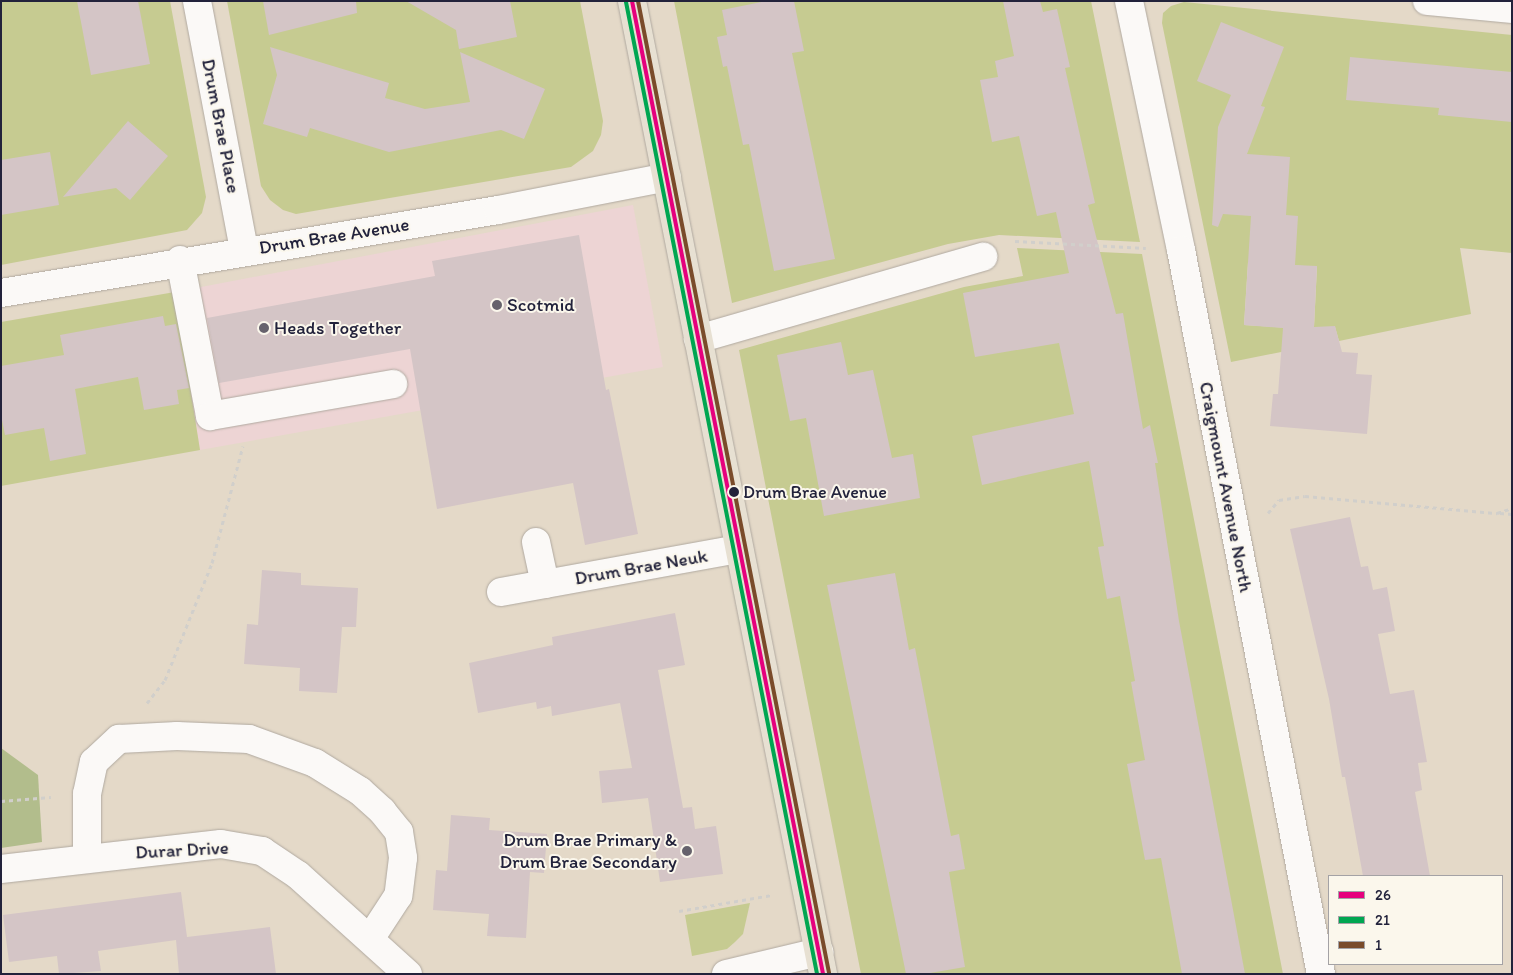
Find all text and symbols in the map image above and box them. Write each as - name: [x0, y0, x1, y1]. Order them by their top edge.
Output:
- street label: Drum Brae Place: [197, 57, 245, 195]
- street label: Drum Brae Avenue: [257, 213, 411, 259]
- place label: Scotmid: [507, 294, 575, 316]
- marker: Scotmid: [491, 299, 503, 311]
- place label: Heads Together: [274, 317, 400, 339]
- marker: Heads Together: [258, 322, 270, 334]
- street label: Craigmount Avenue North: [1194, 380, 1258, 594]
- place label: Drum Brae Avenue: [743, 481, 888, 503]
- marker: Drum Brae Avenue: [729, 487, 739, 497]
- street label: Drum Brae Neuk: [572, 544, 710, 590]
- place label: Drum Brae Primary & Drum Brae Secondary: [499, 829, 677, 873]
- street label: Durar Drive: [134, 836, 230, 864]
- marker: Drum Brae Primary & Drum Brae Secondary: [681, 845, 693, 857]
- legend: [1328, 875, 1503, 965]
- text: 26: [1375, 886, 1391, 904]
- text: 21: [1375, 911, 1390, 929]
- text: 1: [1375, 936, 1382, 954]

